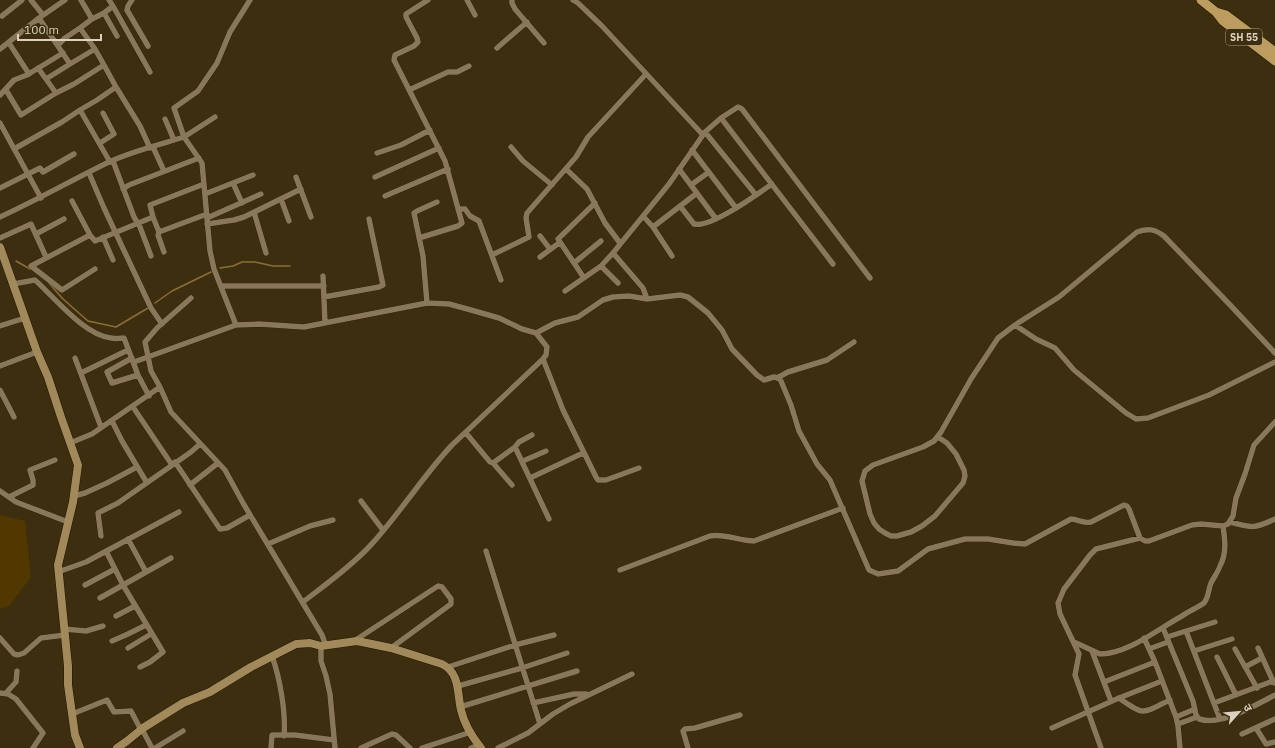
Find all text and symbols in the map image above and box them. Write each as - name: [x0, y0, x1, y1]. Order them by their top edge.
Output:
- scale bar: [18, 16, 101, 42]
- text: 100 m: [24, 22, 59, 37]
- road number: SH 55: [1226, 29, 1262, 45]
- north arrow: [1219, 692, 1259, 732]
- text: उ: [1240, 701, 1256, 714]

